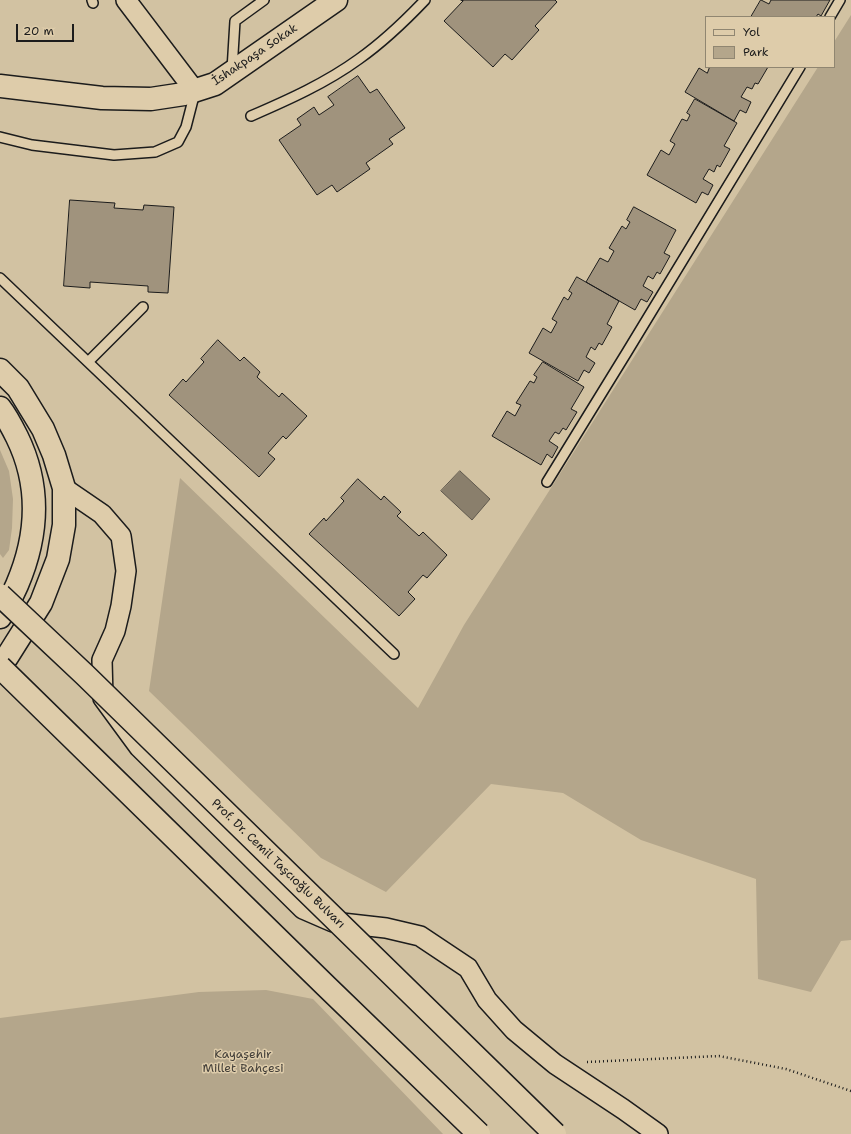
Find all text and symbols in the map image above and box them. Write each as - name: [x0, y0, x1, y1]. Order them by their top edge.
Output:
- scale bar: [18, 16, 76, 42]
- legend: [705, 16, 835, 68]
- street label: İshakpaşa Sokak: [210, 21, 300, 89]
- text: 20 m: [23, 23, 54, 39]
- text: Yol: [743, 24, 760, 40]
- text: Park: [743, 44, 769, 60]
- street label: Prof. Dr. Cemil Taşcıoğlu Bulvarı: [208, 796, 348, 932]
- park label: Kayaşehir Millet Bahçesi: [202, 1048, 284, 1076]

